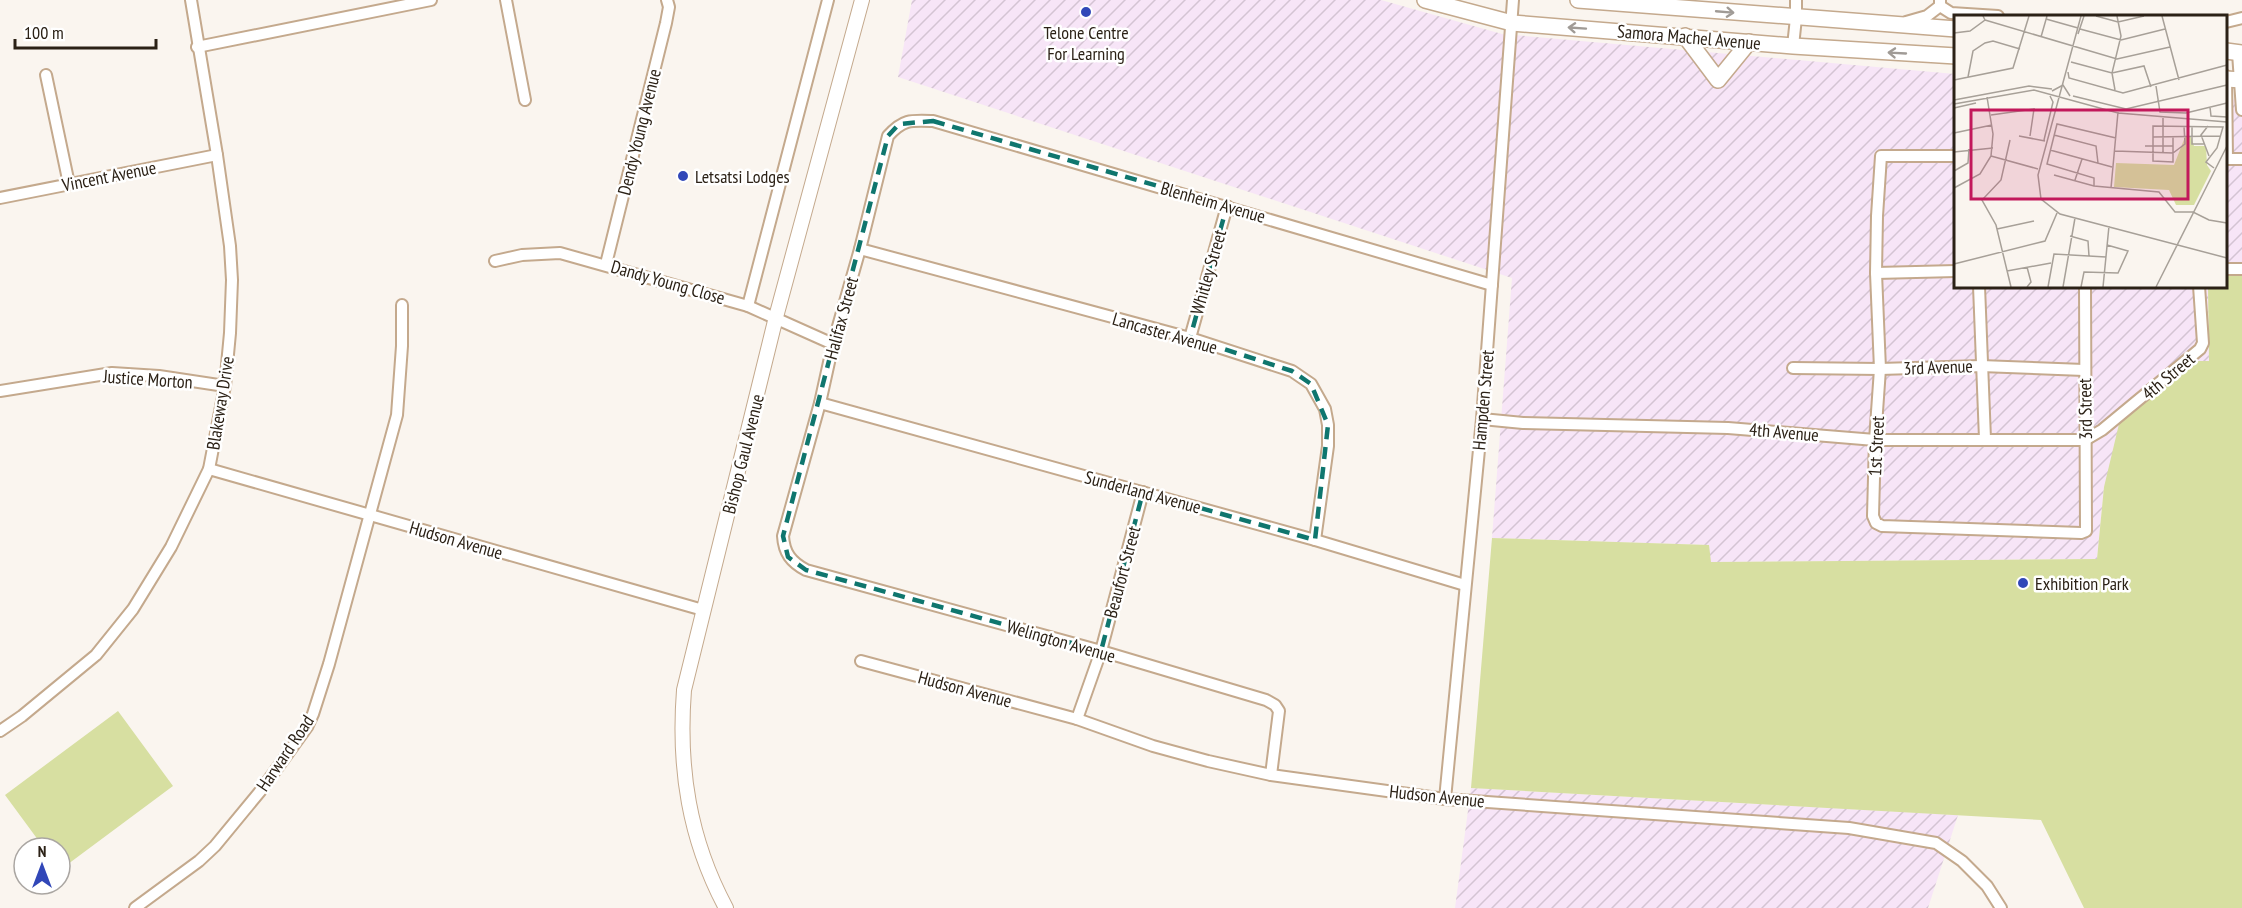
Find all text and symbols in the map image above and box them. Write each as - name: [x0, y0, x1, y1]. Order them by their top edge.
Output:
- marker: Telone Centre For Learning: [1079, 5, 1093, 19]
- one-way arrow: [1715, 7, 1735, 18]
- scale bar: [15, 12, 156, 50]
- inset map: [1954, 15, 2227, 288]
- street label: Samora Machel Avenue: [1616, 19, 1762, 55]
- text: 100 m: [24, 21, 64, 44]
- place label: Telone Centre For Learning: [1043, 21, 1129, 65]
- one-way arrow: [1568, 22, 1588, 33]
- one-way arrow: [1888, 47, 1908, 58]
- street label: Dendy Young Avenue: [612, 67, 666, 197]
- street label: Vincent Avenue: [59, 156, 158, 197]
- place label: Letsatsi Lodges: [695, 165, 790, 188]
- marker: Letsatsi Lodges: [676, 169, 690, 183]
- street label: Blenheim Avenue: [1158, 176, 1268, 228]
- street label: Whitley Street: [1185, 227, 1231, 317]
- street label: Dandy Young Close: [608, 255, 728, 309]
- street label: Halifax Street: [819, 274, 863, 362]
- street label: Lancaster Avenue: [1110, 307, 1220, 359]
- street label: 4th Street: [2137, 347, 2199, 405]
- street label: Hampden Street: [1467, 349, 1499, 451]
- street label: 3rd Avenue: [1903, 354, 1973, 380]
- street label: Blakeway Drive: [201, 355, 239, 451]
- street label: Justice Morton: [102, 364, 193, 394]
- street label: 3rd Street: [2073, 378, 2097, 440]
- street label: Bishop Gaul Avenue: [717, 392, 769, 516]
- street label: 1st Street: [1863, 415, 1889, 477]
- street label: 4th Avenue: [1748, 418, 1820, 446]
- street label: Sunderland Avenue: [1082, 465, 1204, 519]
- street label: Hudson Avenue: [407, 516, 505, 564]
- street label: Beaufort Street: [1099, 523, 1145, 621]
- place label: Exhibition Park: [2035, 572, 2129, 595]
- marker: Exhibition Park: [2016, 576, 2030, 590]
- street label: Welington Avenue: [1004, 615, 1118, 667]
- street label: Hudson Avenue: [916, 665, 1014, 713]
- street label: Harward Road: [251, 711, 319, 795]
- street label: Hudson Avenue: [1388, 780, 1486, 812]
- north arrow: [12, 836, 72, 896]
- text: N: [38, 841, 46, 861]

